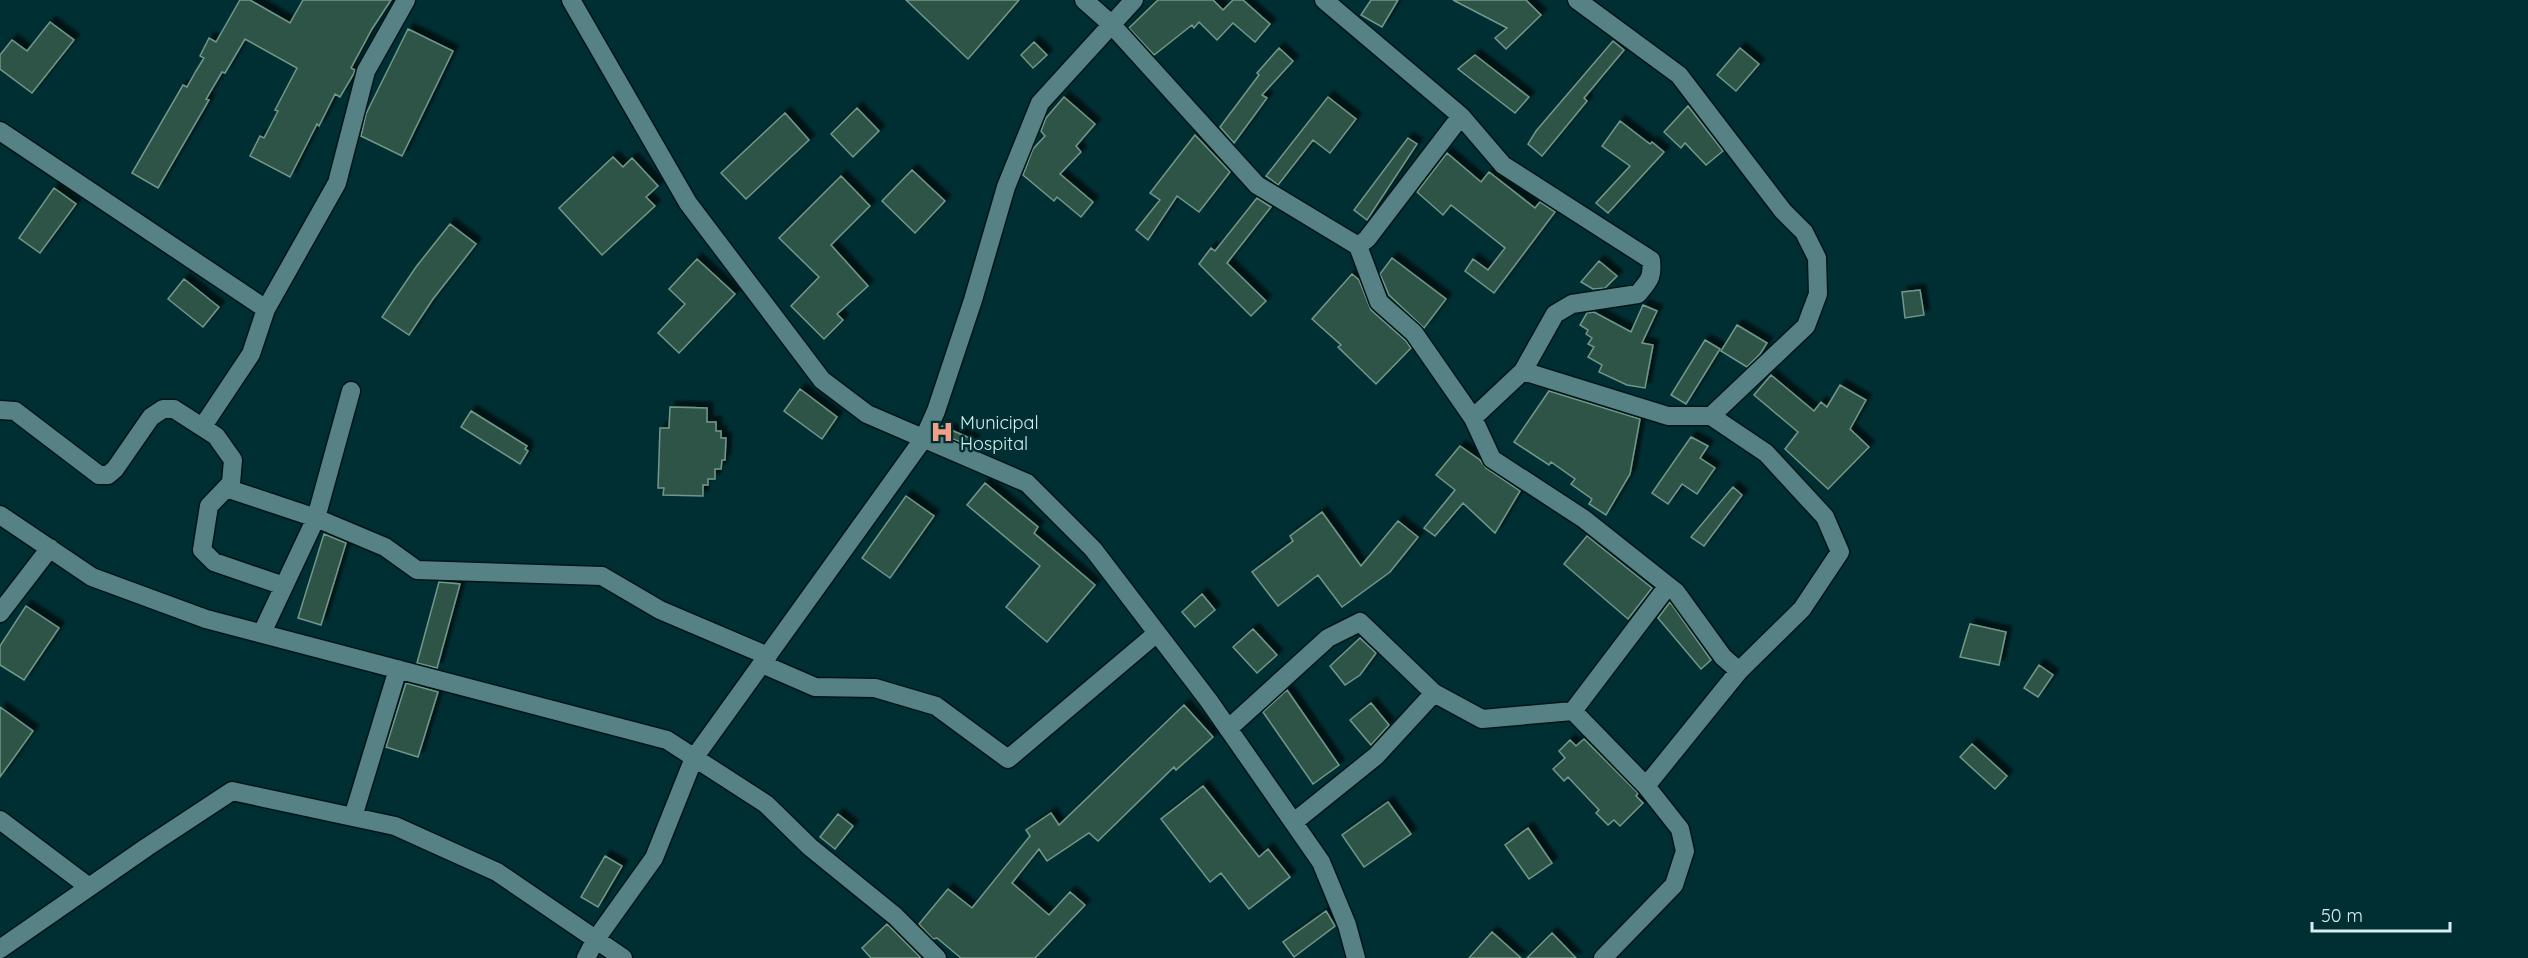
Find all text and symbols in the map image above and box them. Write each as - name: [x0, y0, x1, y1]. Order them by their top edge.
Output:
- place label: Municipal Hospital: [960, 411, 1039, 455]
- hospital icon: Municipal Hospital: [929, 419, 955, 445]
- scale bar: [2312, 895, 2450, 933]
- text: 50 m: [2321, 904, 2363, 927]

